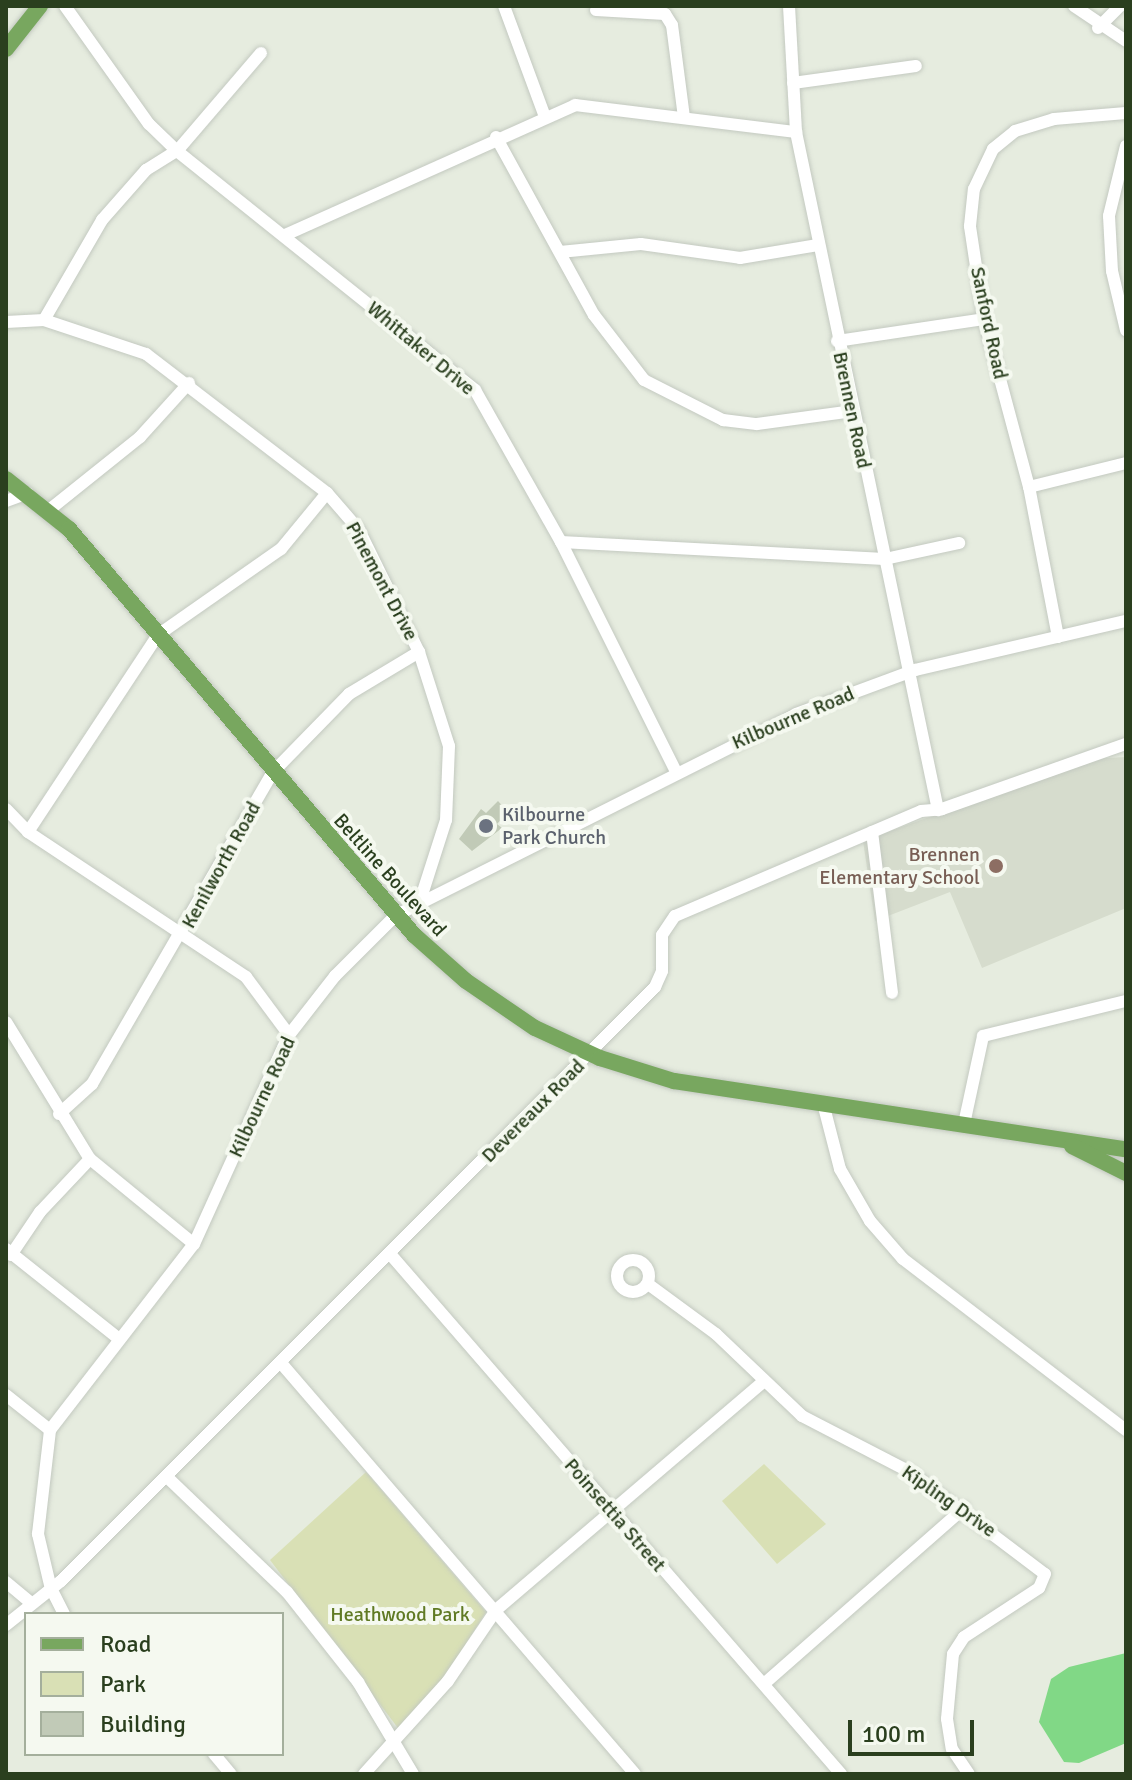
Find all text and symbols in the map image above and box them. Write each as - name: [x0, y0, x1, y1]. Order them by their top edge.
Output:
- street label: Sanford Road: [965, 265, 1013, 381]
- street label: Whittaker Drive: [362, 296, 480, 400]
- street label: Brennen Road: [828, 349, 876, 471]
- street label: Pinemont Drive: [341, 518, 423, 644]
- street label: Kilbourne Road: [728, 681, 858, 755]
- street label: Kenilworth Road: [176, 797, 266, 933]
- place label: Kilbourne Park Church: [502, 802, 606, 849]
- street label: Beltline Boulevard: [329, 809, 451, 941]
- marker: Kilbourne Park Church: [477, 817, 495, 835]
- place label: Brennen Elementary School: [819, 842, 980, 889]
- marker: Brennen Elementary School: [987, 857, 1005, 875]
- street label: Kilbourne Road: [224, 1033, 300, 1161]
- street label: Devereaux Road: [476, 1054, 590, 1168]
- street label: Poinsettia Street: [559, 1453, 671, 1577]
- street label: Kipling Drive: [897, 1460, 1001, 1542]
- park label: Heathwood Park: [330, 1602, 470, 1626]
- legend: [24, 1612, 284, 1756]
- text: Road: [100, 1629, 151, 1659]
- text: Park: [100, 1669, 146, 1699]
- scale bar: [852, 1704, 978, 1754]
- text: Building: [100, 1709, 186, 1739]
- text: 100 m: [862, 1719, 925, 1749]

